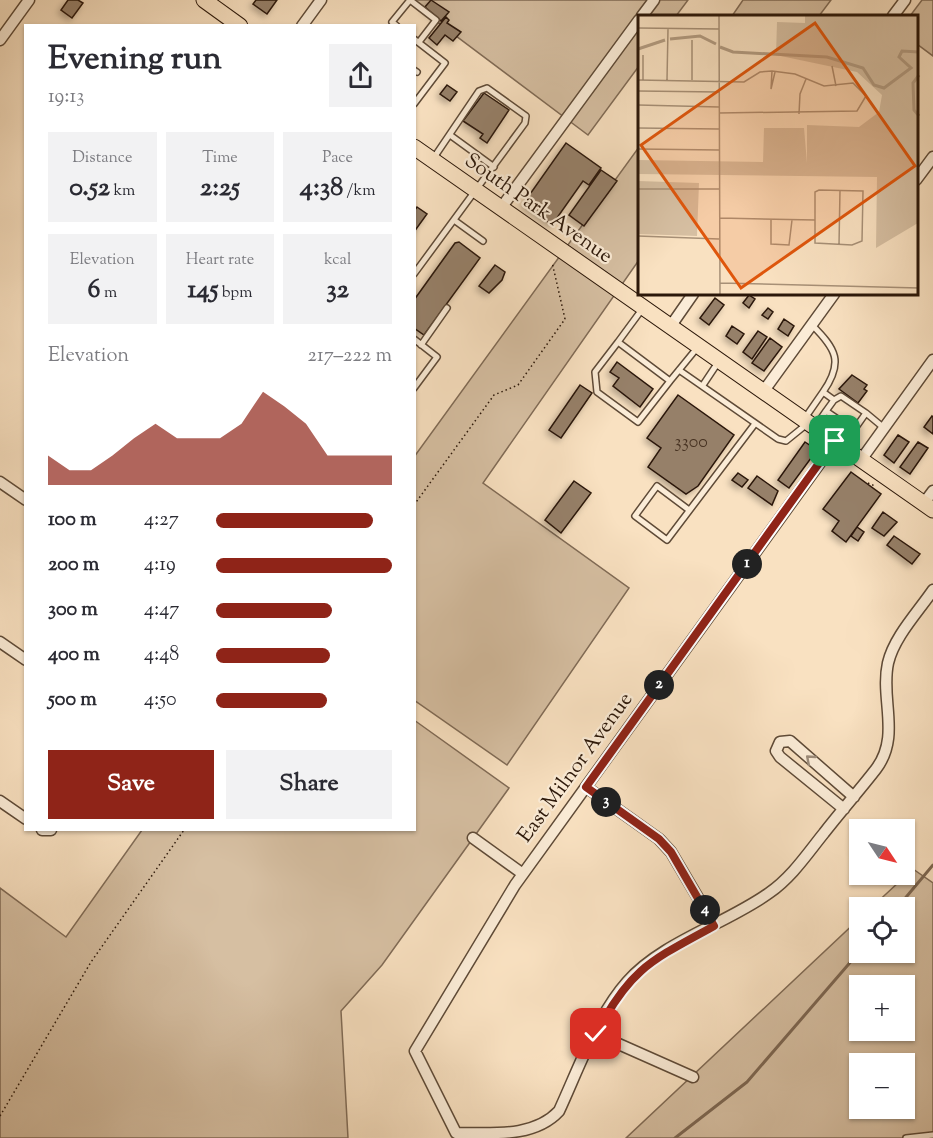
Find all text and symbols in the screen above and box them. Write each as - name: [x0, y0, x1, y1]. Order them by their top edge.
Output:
- inset map: [638, 15, 918, 296]
- text: Evening run: [48, 36, 222, 84]
- button: share: [329, 44, 392, 107]
- text: 19:13: [48, 83, 84, 112]
- text: Distance: [72, 147, 133, 170]
- text: Time: [202, 147, 238, 170]
- text: Pace: [322, 147, 353, 170]
- street label: South Park Avenue: [458, 147, 618, 271]
- text: 0.52: [69, 170, 110, 207]
- text: 2:25: [200, 170, 240, 207]
- text: 4:38: [300, 170, 343, 207]
- text: km: [110, 180, 135, 203]
- text: /km: [343, 180, 376, 203]
- text: Elevation: [70, 249, 135, 272]
- text: Heart rate: [186, 249, 254, 272]
- text: kcal: [324, 249, 351, 272]
- text: 6: [88, 272, 100, 309]
- text: 145: [188, 272, 218, 309]
- text: 32: [326, 272, 349, 309]
- text: m: [100, 282, 117, 305]
- text: bpm: [218, 282, 252, 305]
- text: Elevation: [48, 342, 129, 371]
- text: 217–222 m: [308, 342, 392, 371]
- pin: [809, 415, 860, 466]
- icon: arrive: [818, 424, 851, 457]
- house number: 3300: [674, 430, 708, 456]
- text: 100 m: [48, 506, 97, 535]
- text: 4:27: [144, 506, 179, 535]
- pin: 1: [732, 549, 762, 579]
- text: 200 m: [48, 551, 99, 580]
- text: 4:19: [144, 551, 176, 580]
- text: 1: [744, 552, 750, 575]
- text: 300 m: [48, 596, 98, 625]
- text: 4:47: [144, 596, 179, 625]
- text: 400 m: [48, 641, 100, 670]
- text: 4:48: [144, 641, 179, 670]
- pin: 2: [644, 670, 674, 700]
- text: 2: [655, 673, 663, 696]
- text: 500 m: [48, 686, 97, 715]
- text: 4:50: [144, 686, 177, 715]
- street label: East Milnor Avenue: [511, 687, 641, 849]
- button: Save: [48, 750, 214, 819]
- button: Share: [226, 750, 392, 819]
- one-way arrow: [806, 755, 817, 766]
- pin: 3: [591, 787, 621, 817]
- text: 3: [603, 790, 609, 813]
- north arrow: [849, 819, 915, 885]
- map controls: [849, 819, 915, 1119]
- pin: 4: [690, 895, 720, 925]
- button: locate: [849, 897, 915, 963]
- text: 4: [701, 898, 709, 921]
- button: +: [849, 975, 915, 1041]
- pin: [570, 1008, 621, 1059]
- icon: check: [579, 1017, 612, 1050]
- button: −: [849, 1053, 915, 1119]

